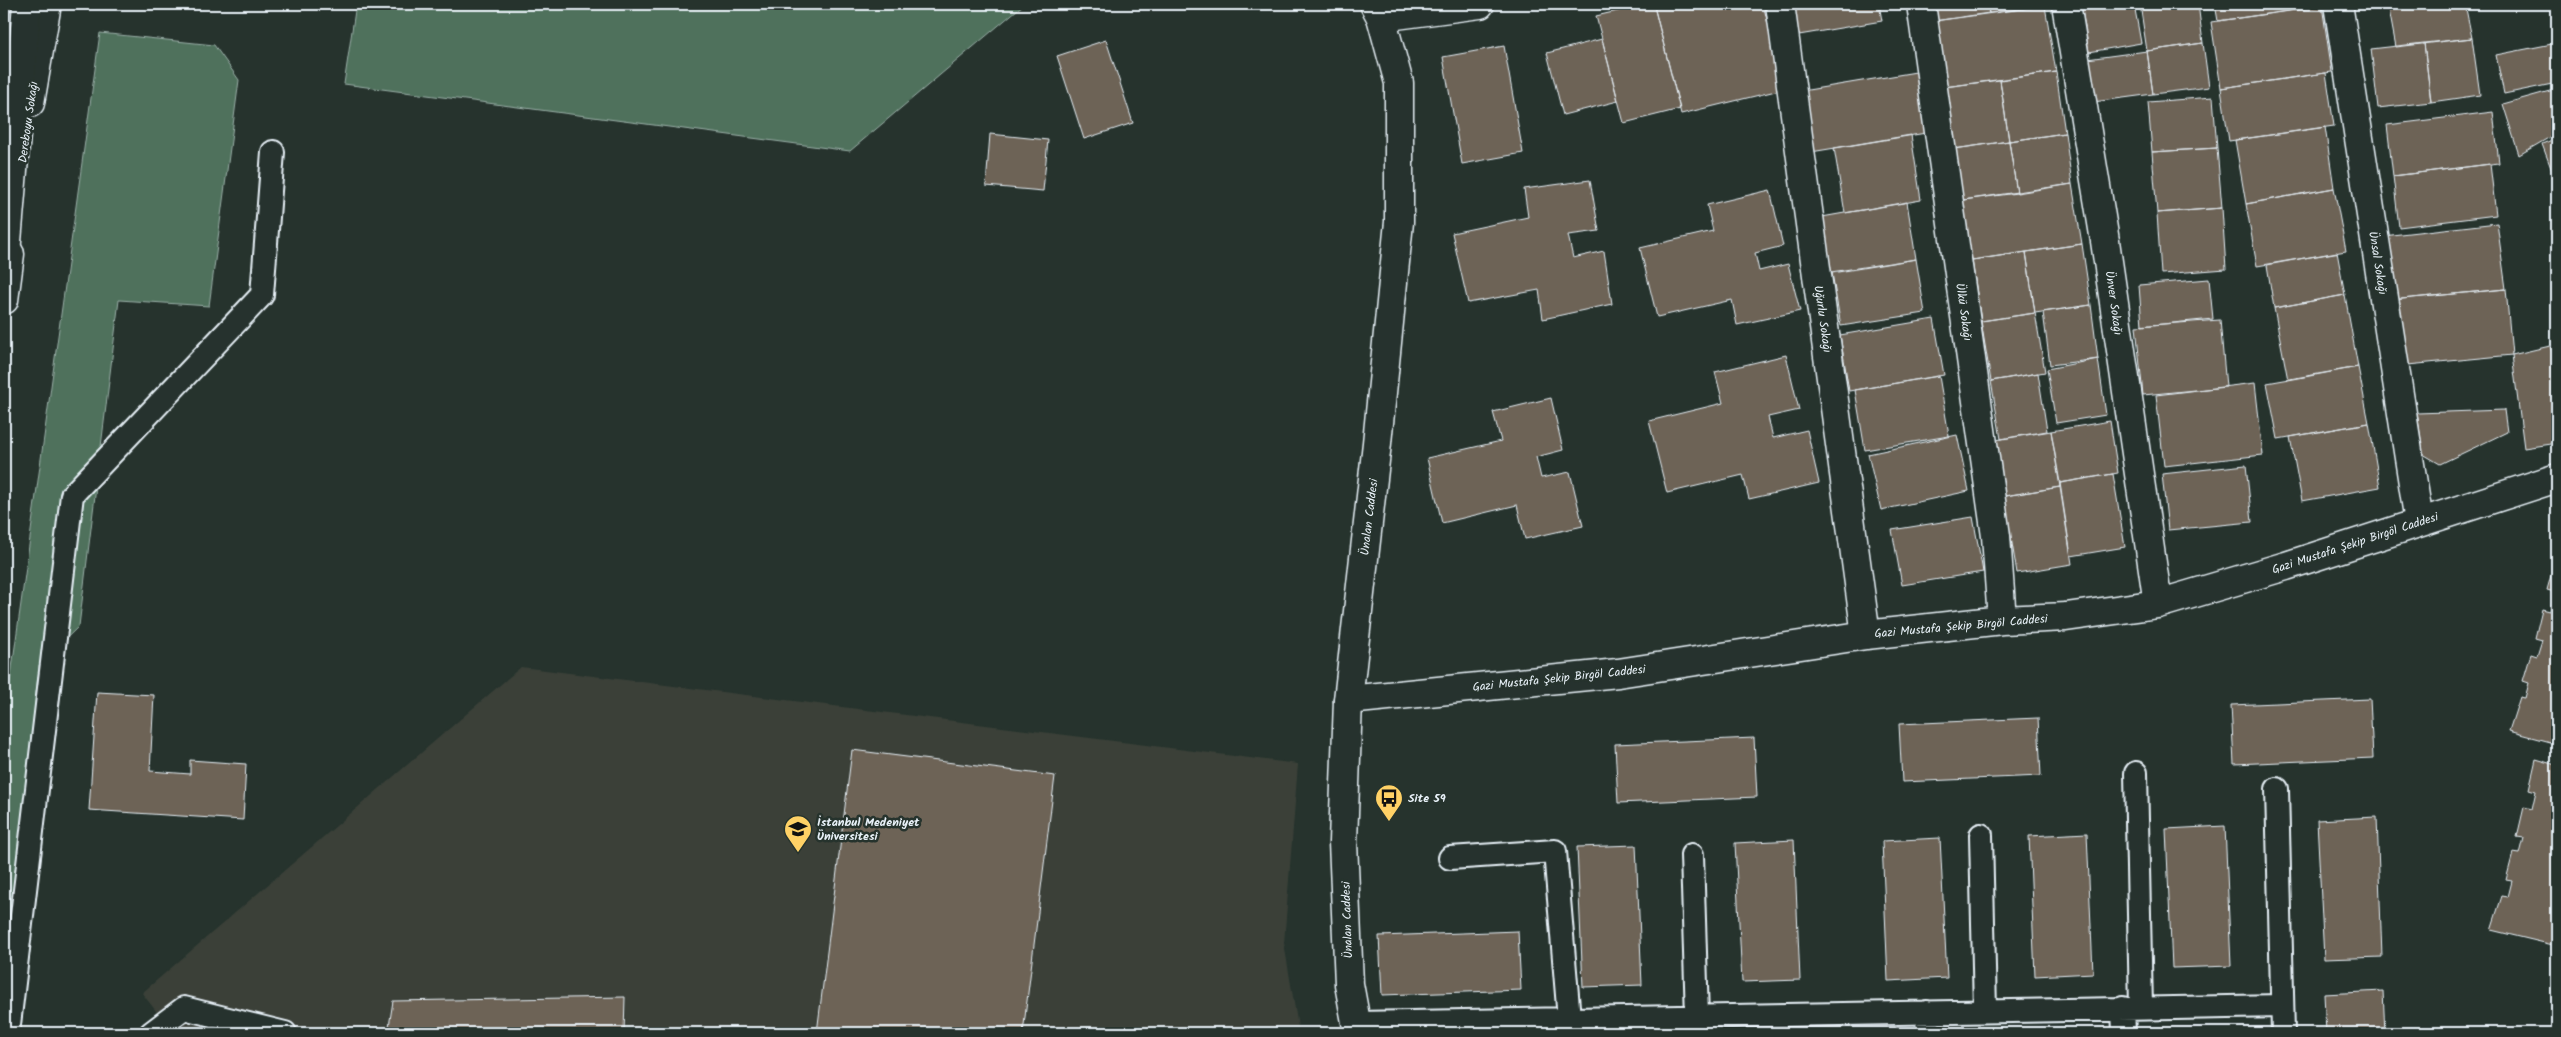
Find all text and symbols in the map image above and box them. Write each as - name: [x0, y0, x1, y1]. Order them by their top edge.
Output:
- street label: Dereboyu Sokağı: [13, 80, 44, 164]
- street label: Ünsal Sokağı: [2363, 230, 2392, 296]
- street label: Ünver Sokağı: [2100, 270, 2127, 336]
- street label: Ülkü Sokağı: [1950, 282, 1977, 342]
- street label: Uğurlu Sokağı: [1808, 284, 1837, 354]
- street label: Ünalan Caddesi: [1355, 477, 1384, 556]
- street label: Gazi Mustafa Şekip Birgöl Caddesi: [2270, 507, 2442, 579]
- street label: Gazi Mustafa Şekip Birgöl Caddesi: [1874, 609, 2050, 644]
- street label: Gazi Mustafa Şekip Birgöl Caddesi: [1472, 660, 1648, 697]
- bus stop icon: Site 59: [1374, 783, 1404, 822]
- place label: Site 59: [1408, 789, 1446, 808]
- place label: İstanbul Medeniyet Üniversitesi: [817, 813, 920, 846]
- school or university icon: İstanbul Medeniyet Üniversitesi: [783, 814, 813, 853]
- street label: Ünalan Caddesi: [1337, 880, 1358, 959]

